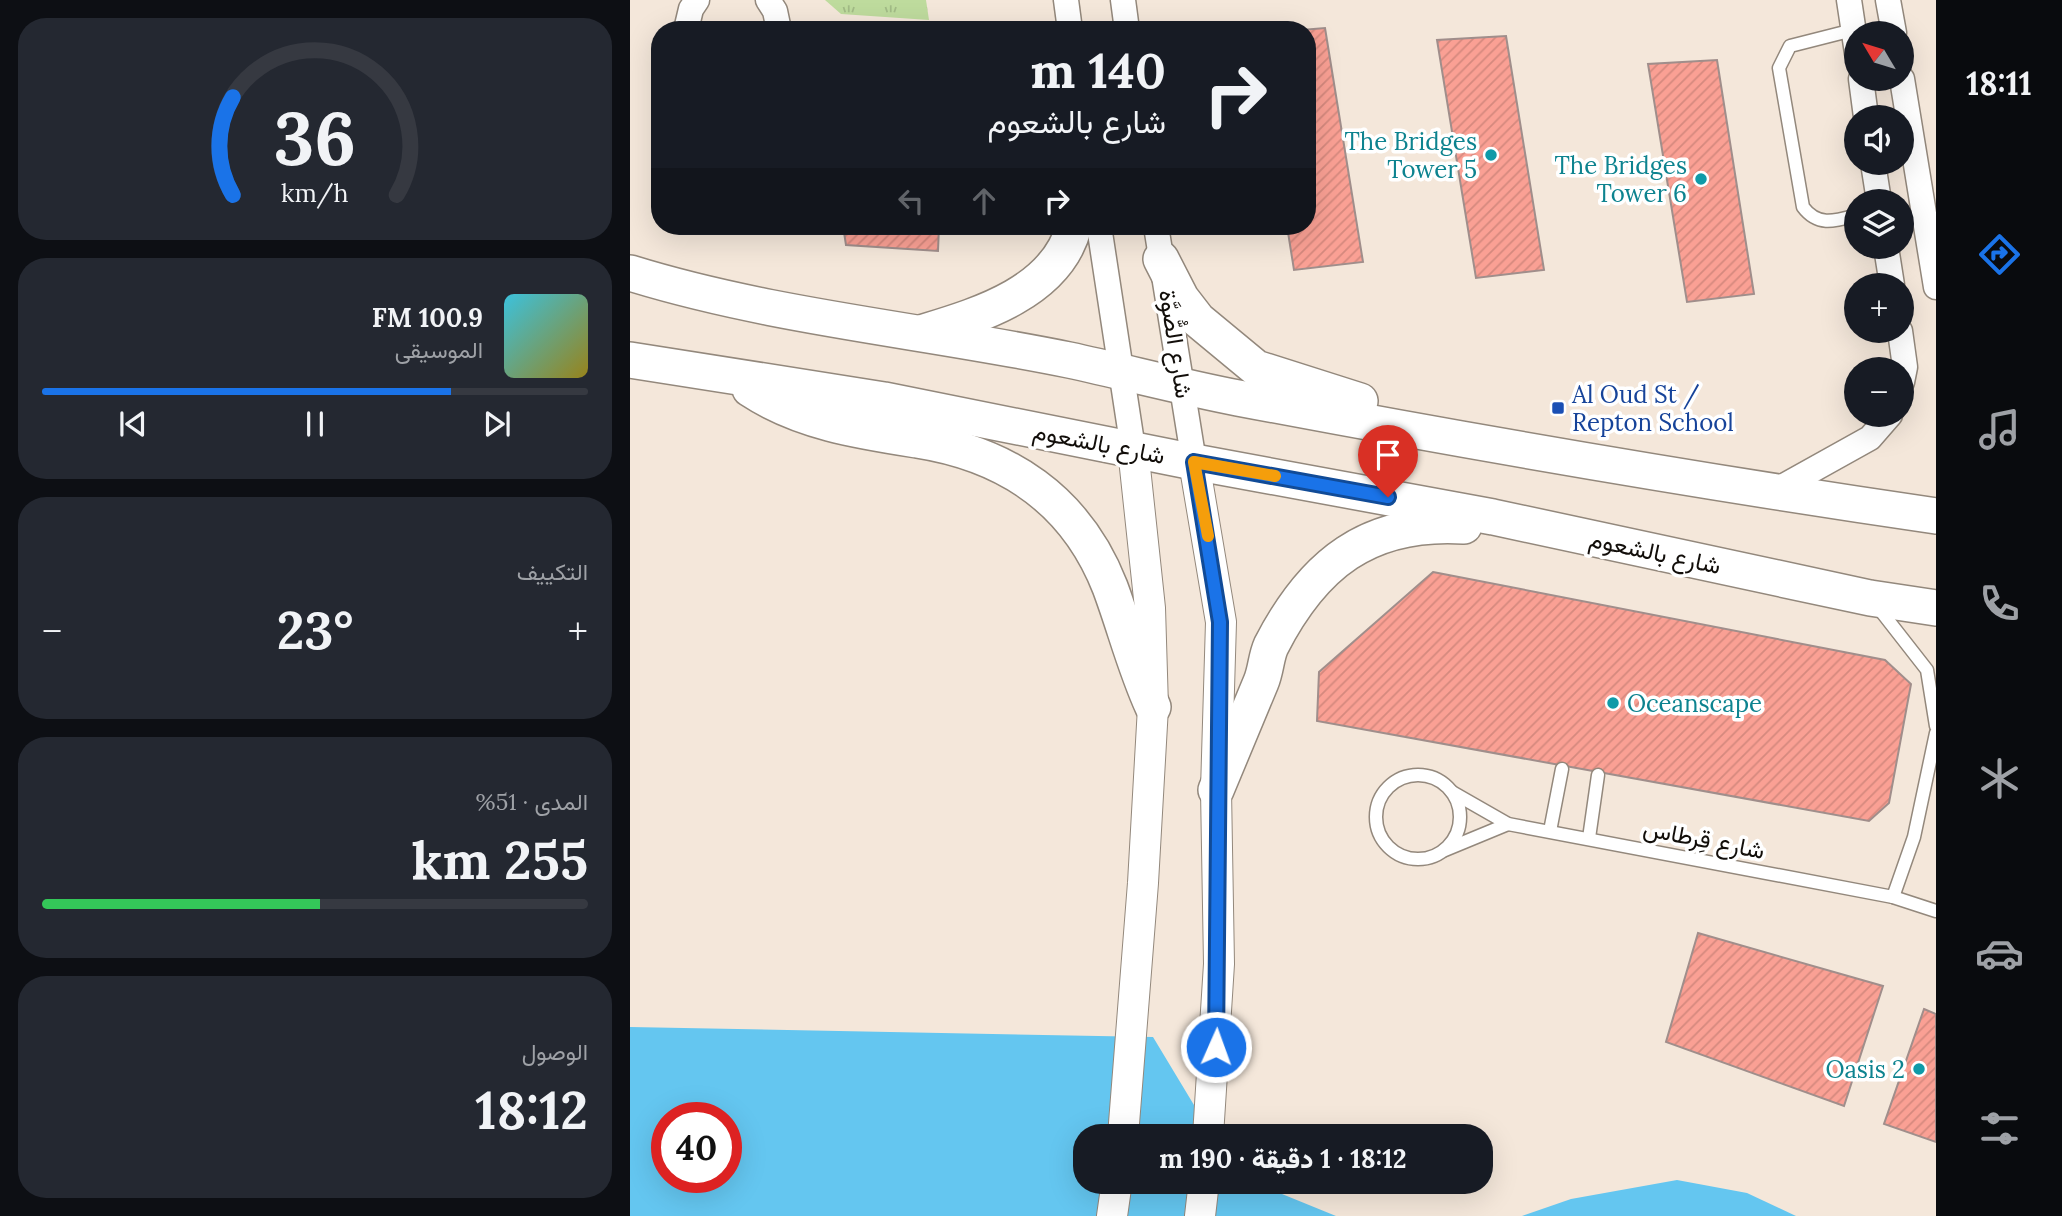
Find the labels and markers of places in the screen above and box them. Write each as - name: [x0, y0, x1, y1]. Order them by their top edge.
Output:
- place label: The Bridges Tower 5: [1344, 126, 1477, 185]
- marker: The Bridges Tower 5: [1483, 147, 1499, 163]
- place label: The Bridges Tower 6: [1554, 150, 1687, 209]
- marker: The Bridges Tower 6: [1693, 171, 1709, 187]
- place label: Al Oud St / Repton School: [1571, 379, 1734, 438]
- marker: Al Oud St / Repton School: [1550, 400, 1566, 416]
- pin: [1358, 425, 1418, 497]
- place label: Oceanscape: [1627, 688, 1762, 719]
- marker: Oceanscape: [1605, 695, 1621, 711]
- place label: Oasis 2: [1825, 1054, 1905, 1085]
- marker: Oasis 2: [1911, 1061, 1927, 1077]

